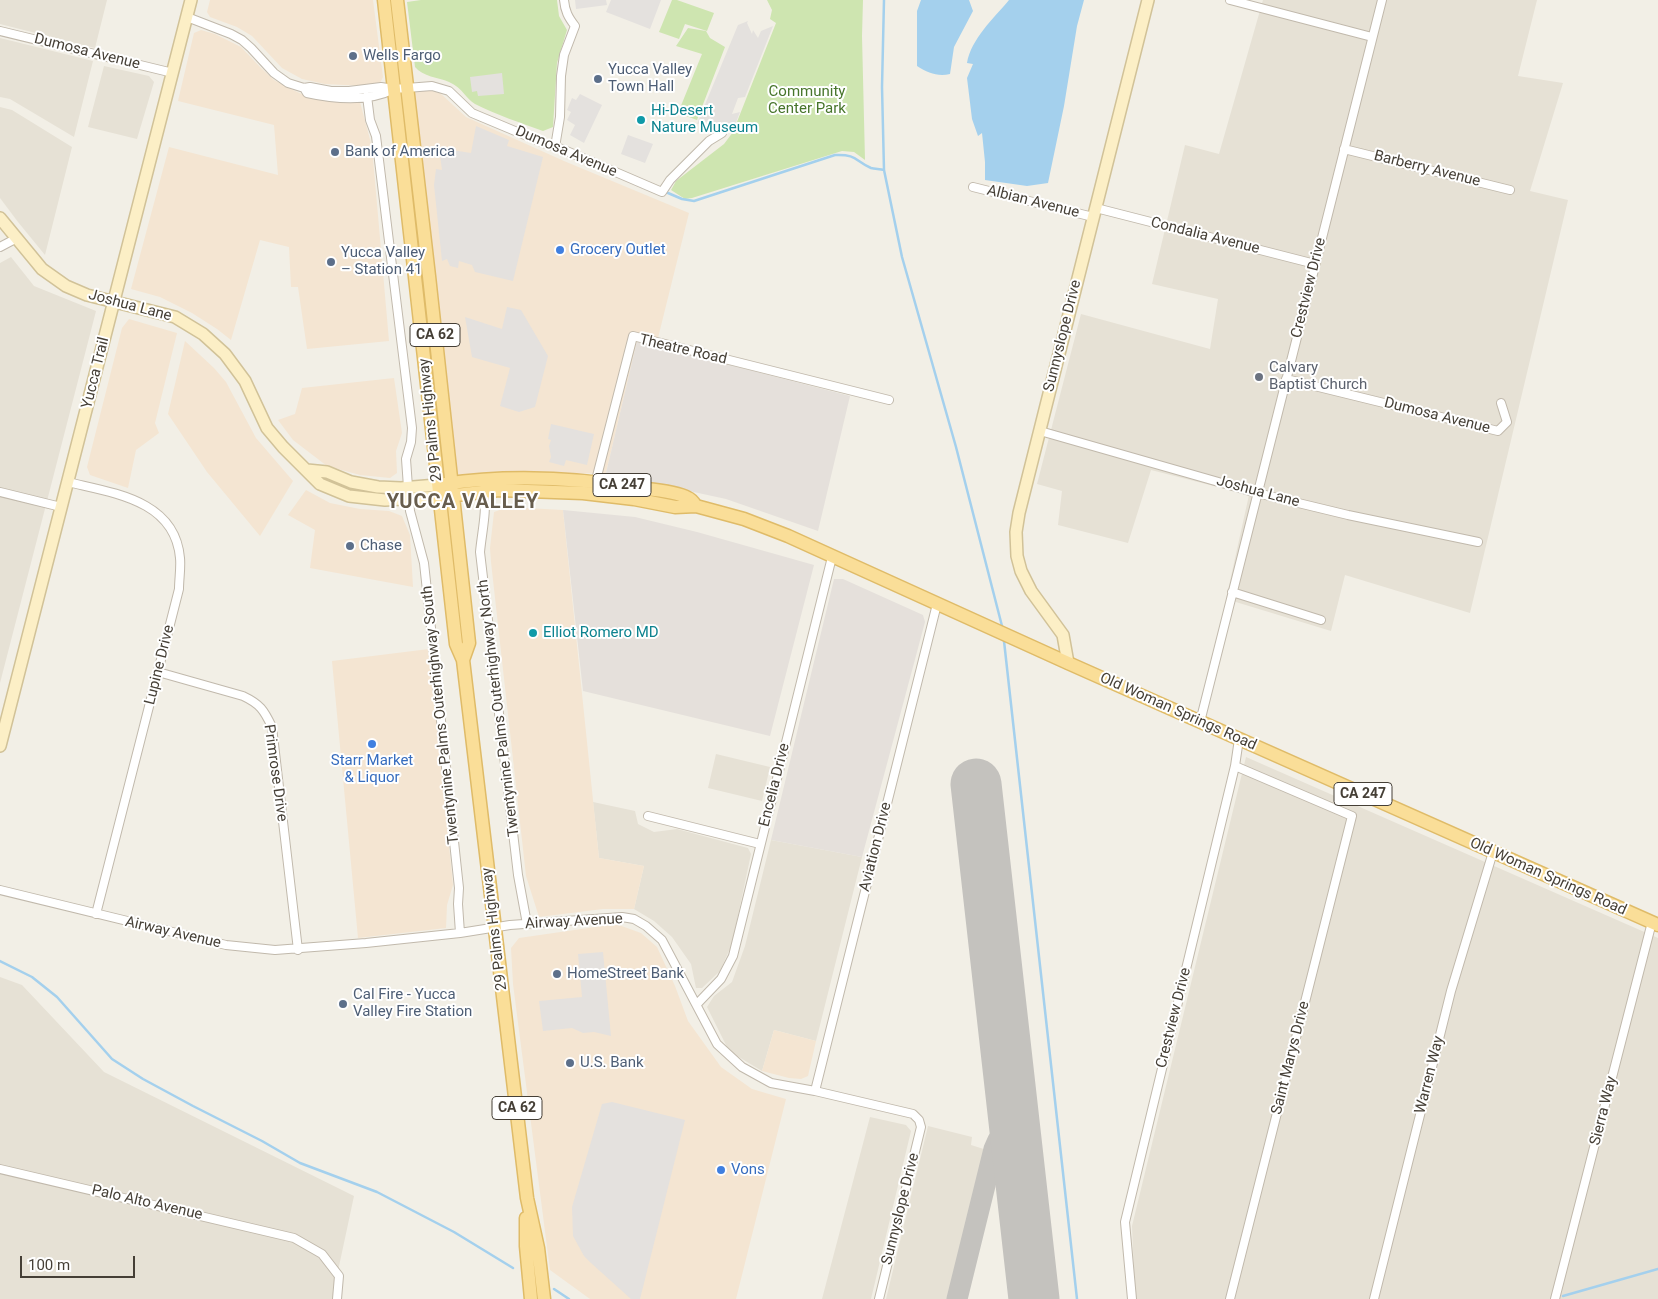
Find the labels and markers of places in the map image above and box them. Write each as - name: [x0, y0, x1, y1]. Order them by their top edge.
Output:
- place label: Wells Fargo: [363, 47, 441, 65]
- marker: Wells Fargo: [347, 50, 359, 62]
- place label: Yucca Valley Town Hall: [608, 61, 692, 96]
- marker: Yucca Valley Town Hall: [592, 73, 604, 85]
- place label: Hi-Desert Nature Museum: [651, 102, 758, 137]
- marker: Hi-Desert Nature Museum: [635, 114, 647, 126]
- place label: Bank of America: [345, 143, 455, 161]
- marker: Bank of America: [329, 146, 341, 158]
- place label: Grocery Outlet: [570, 241, 666, 259]
- place label: Yucca Valley – Station 41: [341, 244, 425, 279]
- marker: Grocery Outlet: [554, 244, 566, 256]
- marker: Yucca Valley – Station 41: [325, 256, 337, 268]
- place label: Calvary Baptist Church: [1269, 359, 1367, 394]
- marker: Calvary Baptist Church: [1253, 371, 1265, 383]
- place label: Chase: [360, 537, 402, 555]
- marker: Chase: [344, 540, 356, 552]
- place label: Elliot Romero MD: [543, 624, 659, 642]
- marker: Elliot Romero MD: [527, 627, 539, 639]
- marker: Starr Market & Liquor: [366, 738, 378, 750]
- place label: Starr Market & Liquor: [331, 752, 413, 787]
- place label: HomeStreet Bank: [567, 965, 684, 983]
- marker: HomeStreet Bank: [551, 968, 563, 980]
- place label: Cal Fire - Yucca Valley Fire Station: [353, 986, 472, 1021]
- marker: Cal Fire - Yucca Valley Fire Station: [337, 998, 349, 1010]
- place label: U.S. Bank: [580, 1054, 644, 1072]
- marker: U.S. Bank: [564, 1057, 576, 1069]
- place label: Vons: [731, 1161, 765, 1179]
- marker: Vons: [715, 1164, 727, 1176]

